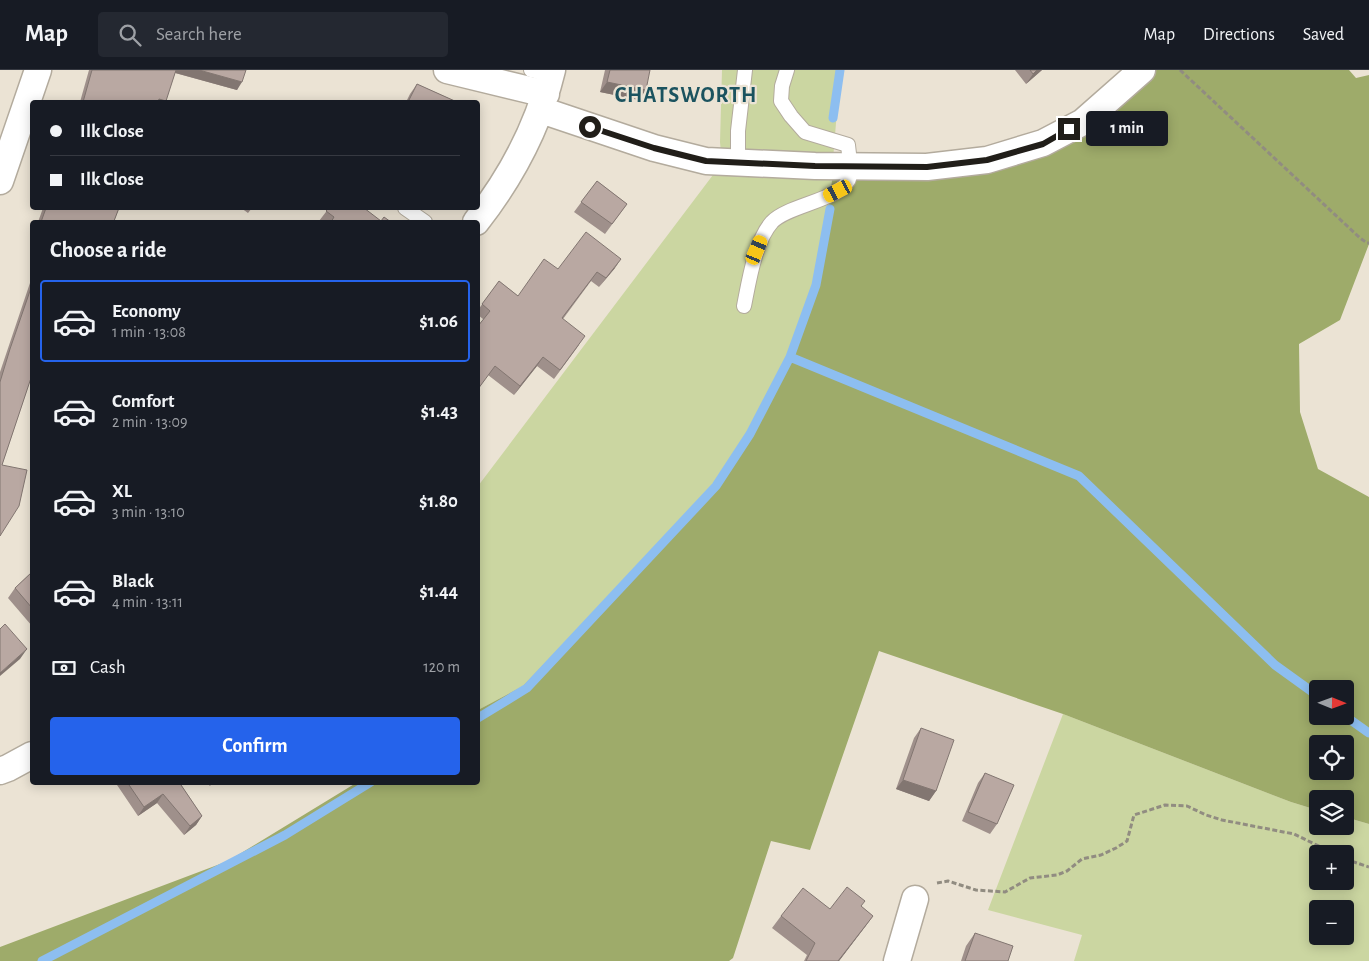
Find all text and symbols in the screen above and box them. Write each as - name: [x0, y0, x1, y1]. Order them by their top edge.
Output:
- search box: [98, 12, 448, 57]
- icon: search: [116, 21, 144, 49]
- text: Map: [25, 22, 68, 46]
- text: Search here: [156, 25, 242, 44]
- text: Map: [1144, 26, 1175, 44]
- text: Directions: [1203, 26, 1275, 44]
- text: Saved: [1303, 26, 1344, 44]
- district label: CHATSWORTH: [615, 84, 757, 106]
- callout: 1 min: [1086, 112, 1169, 146]
- route start: [579, 116, 601, 138]
- route end: [1058, 118, 1080, 140]
- text: 1 min: [1110, 120, 1144, 136]
- text: Ilk Close: [80, 122, 144, 141]
- text: Ilk Close: [80, 170, 144, 189]
- car: [821, 178, 854, 204]
- car: [744, 233, 769, 267]
- text: Choose a ride: [50, 239, 166, 261]
- icon: car: [52, 299, 97, 344]
- text: Economy: [112, 302, 181, 321]
- text: $1.06: [419, 312, 458, 331]
- text: 1 min · 13:08: [112, 324, 186, 340]
- icon: car: [52, 389, 97, 434]
- text: Comfort: [112, 392, 174, 411]
- text: $1.43: [421, 402, 458, 421]
- text: 2 min · 13:09: [112, 414, 188, 430]
- icon: car: [52, 479, 97, 524]
- text: XL: [112, 482, 132, 501]
- text: $1.80: [419, 492, 458, 511]
- text: 3 min · 13:10: [112, 504, 185, 520]
- icon: car: [52, 569, 97, 614]
- text: Black: [112, 572, 154, 591]
- text: $1.44: [419, 582, 458, 601]
- text: 4 min · 13:11: [112, 594, 183, 610]
- icon: cash: [50, 654, 78, 682]
- text: Cash: [90, 658, 126, 677]
- text: 120 m: [423, 659, 460, 675]
- north arrow: [1309, 680, 1354, 725]
- map controls: [1309, 680, 1354, 945]
- button: Confirm: [50, 717, 460, 775]
- button: locate: [1309, 735, 1354, 780]
- button: layers: [1309, 790, 1354, 835]
- button: +: [1309, 845, 1354, 890]
- button: −: [1309, 900, 1354, 945]

